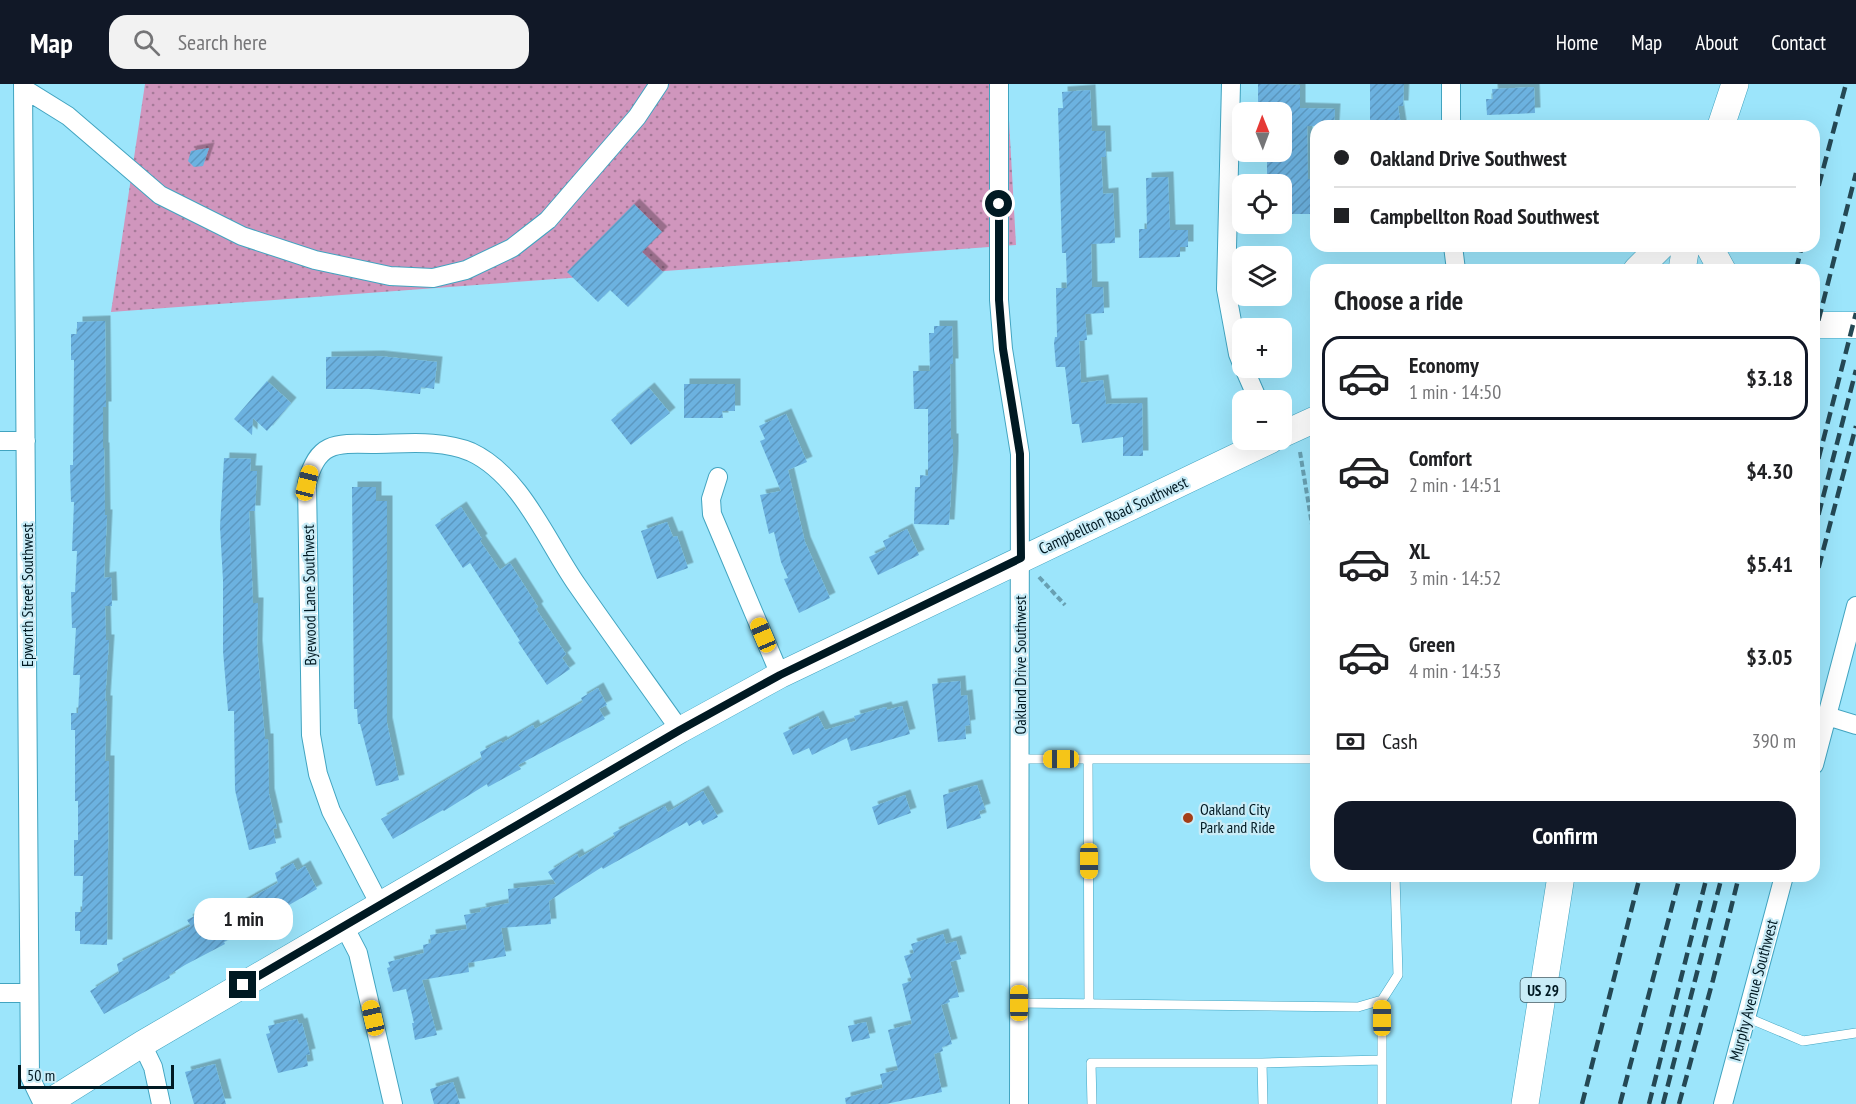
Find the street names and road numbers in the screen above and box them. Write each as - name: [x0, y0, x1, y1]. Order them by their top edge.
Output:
- street label: Campbellton Road Southwest: [1035, 471, 1191, 558]
- street label: Epworth Street Southwest: [17, 522, 37, 667]
- street label: Byewood Lane Southwest: [298, 524, 320, 666]
- street label: Oakland Drive Southwest: [1010, 595, 1030, 735]
- street label: Murphy Avenue Southwest: [1724, 916, 1782, 1063]
- road number: US 29: [1520, 978, 1566, 1002]

